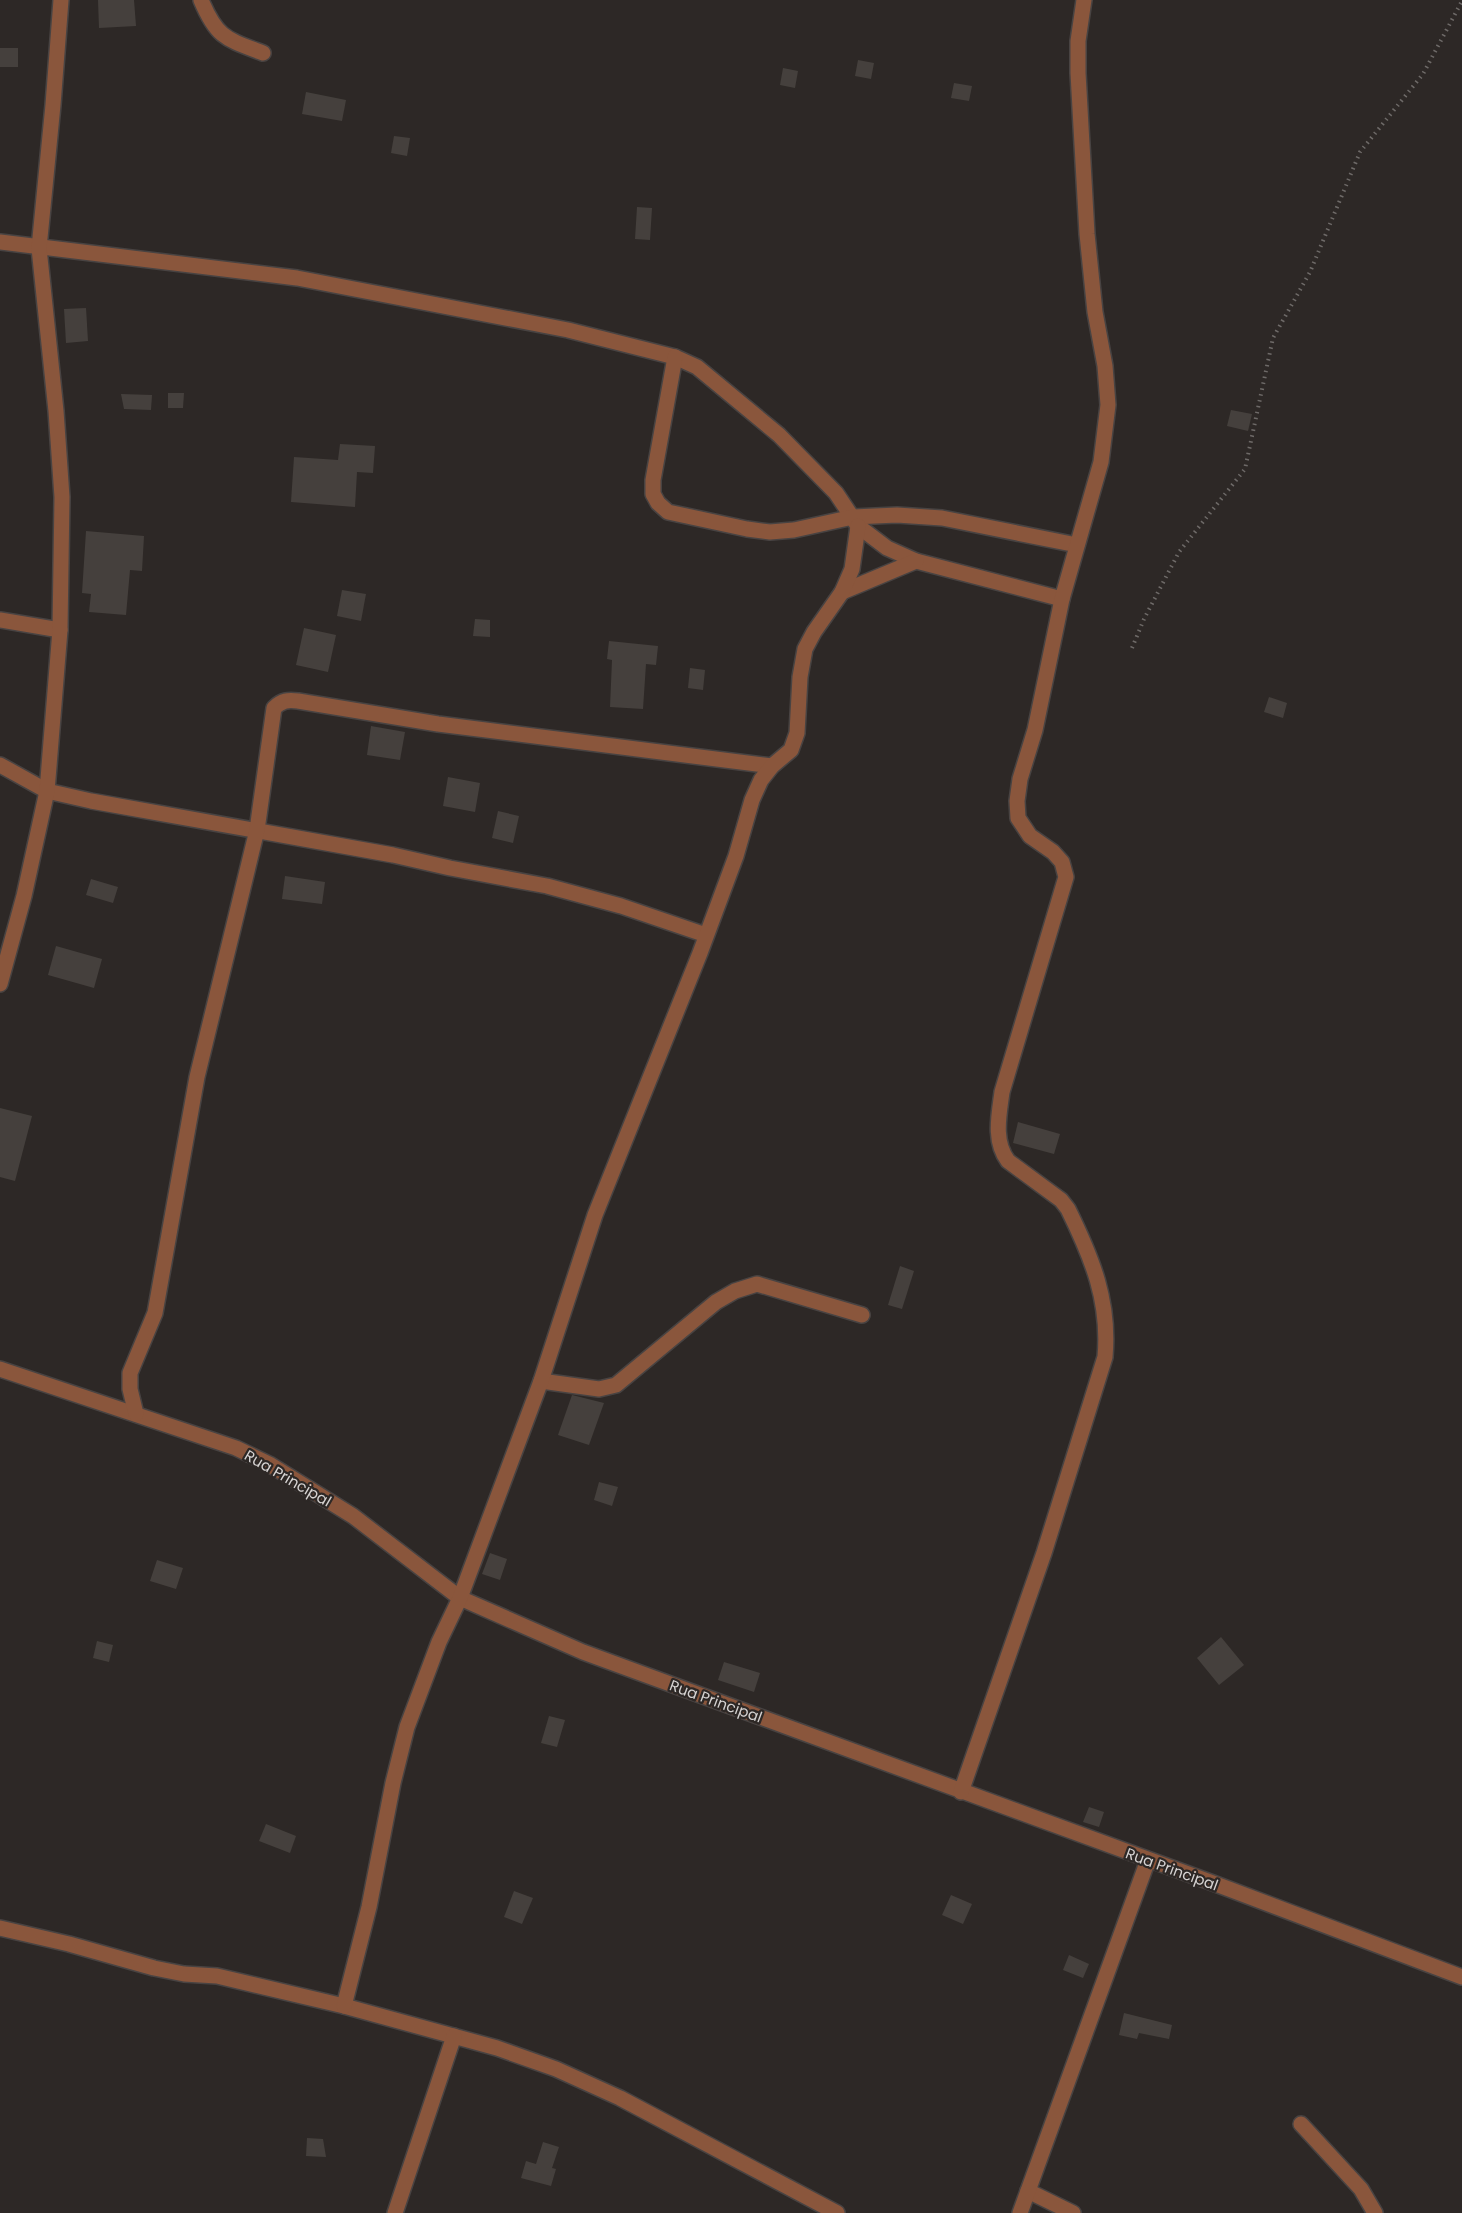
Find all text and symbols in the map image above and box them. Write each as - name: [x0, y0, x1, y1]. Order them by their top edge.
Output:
- street label: Rua Principal: [241, 1445, 335, 1511]
- street label: Rua Principal: [667, 1675, 765, 1727]
- street label: Rua Principal: [1123, 1843, 1221, 1895]

